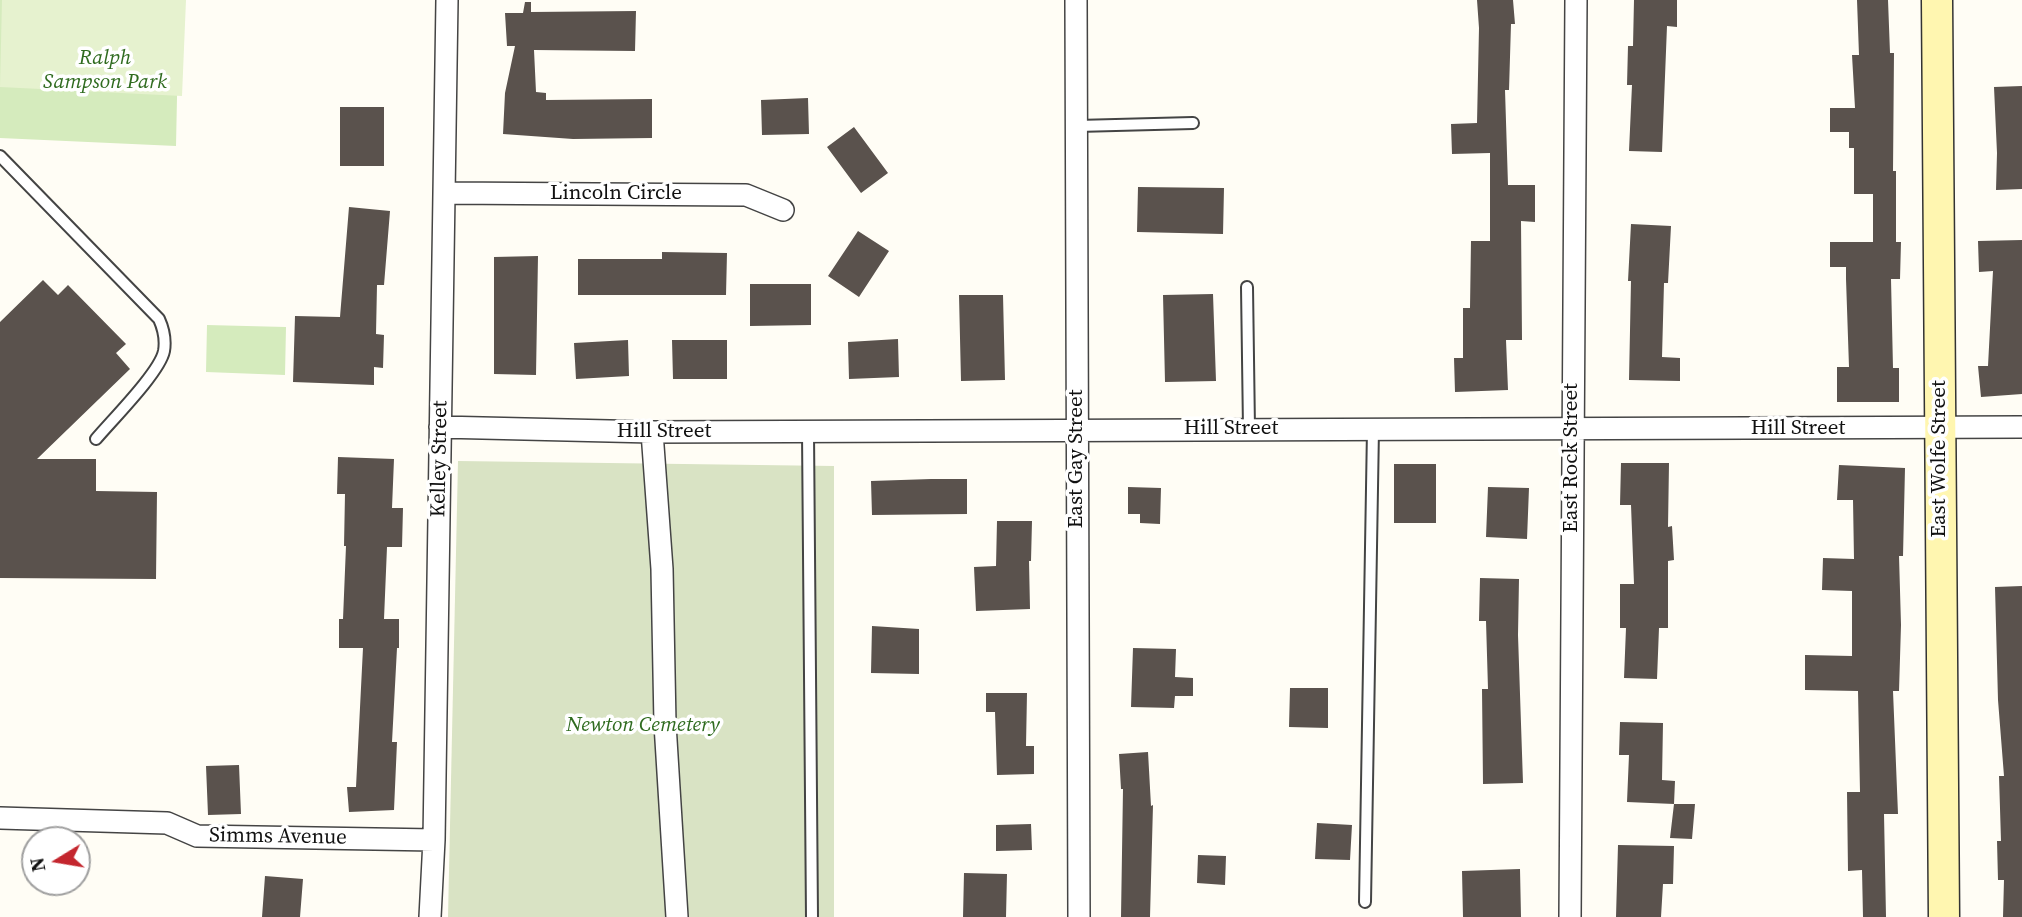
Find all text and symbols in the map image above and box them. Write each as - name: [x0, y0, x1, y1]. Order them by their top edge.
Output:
- park label: Ralph Sampson Park: [43, 46, 167, 96]
- street label: Lincoln Circle: [550, 181, 682, 207]
- street label: East Wolfe Street: [1927, 380, 1953, 538]
- street label: East Rock Street: [1559, 383, 1585, 533]
- street label: East Gay Street: [1064, 390, 1090, 528]
- street label: Kelley Street: [426, 400, 454, 518]
- street label: Hill Street: [1184, 416, 1278, 442]
- street label: Hill Street: [1751, 416, 1845, 442]
- street label: Hill Street: [617, 419, 711, 445]
- park label: Newton Cemetery: [566, 713, 720, 739]
- street label: Simms Avenue: [209, 823, 347, 851]
- north arrow: [21, 826, 91, 896]
- text: N: [23, 855, 51, 874]

